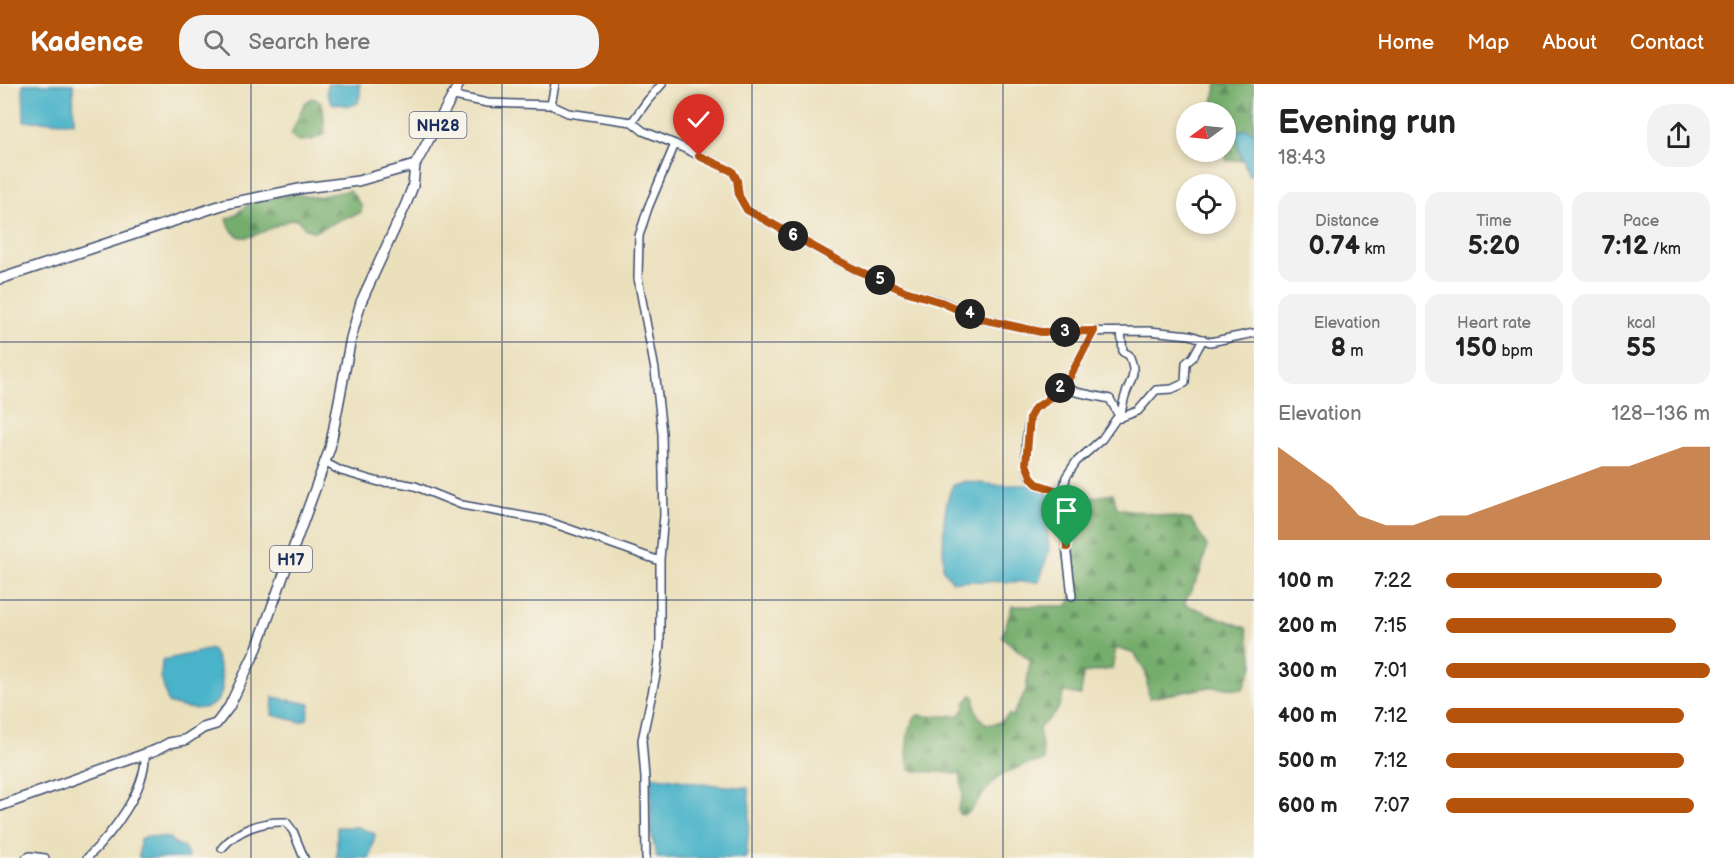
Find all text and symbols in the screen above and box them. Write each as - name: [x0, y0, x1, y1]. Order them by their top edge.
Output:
- search box: [179, 15, 599, 69]
- text: Kadence: [30, 26, 143, 59]
- icon: search: [200, 26, 233, 59]
- text: Search here: [248, 29, 370, 56]
- text: Home: [1377, 30, 1434, 55]
- text: Map: [1467, 30, 1509, 55]
- text: About: [1542, 30, 1597, 55]
- text: Contact: [1630, 30, 1704, 55]
- pin: [673, 94, 724, 156]
- north arrow: [1176, 102, 1236, 162]
- map controls: [1176, 102, 1236, 234]
- icon: check: [682, 103, 715, 136]
- text: Evening run: [1278, 103, 1456, 143]
- button: share: [1647, 104, 1710, 167]
- road number: NH28: [410, 112, 466, 138]
- text: 18:43: [1278, 146, 1326, 170]
- button: locate: [1176, 174, 1236, 234]
- text: Distance: [1315, 212, 1379, 231]
- text: Time: [1476, 212, 1512, 231]
- text: Pace: [1623, 212, 1659, 231]
- pin: 6: [778, 221, 808, 251]
- text: 6: [788, 226, 798, 245]
- text: 0.74: [1309, 231, 1360, 262]
- text: 5:20: [1468, 231, 1520, 262]
- text: 7:12: [1601, 231, 1648, 262]
- text: km: [1360, 240, 1386, 259]
- text: /km: [1648, 240, 1681, 259]
- pin: 5: [865, 265, 895, 295]
- text: 5: [875, 270, 885, 289]
- pin: 4: [955, 299, 985, 329]
- text: 4: [965, 304, 975, 323]
- text: Elevation: [1314, 314, 1380, 333]
- text: Heart rate: [1457, 314, 1531, 333]
- text: kcal: [1627, 314, 1655, 333]
- pin: 3: [1050, 317, 1080, 347]
- text: 3: [1060, 322, 1070, 341]
- text: 8: [1330, 333, 1346, 364]
- text: 150: [1455, 333, 1497, 364]
- text: 55: [1626, 333, 1656, 364]
- text: m: [1346, 342, 1364, 361]
- text: bpm: [1497, 342, 1533, 361]
- pin: 2: [1045, 373, 1075, 403]
- text: 2: [1055, 378, 1065, 397]
- text: Elevation: [1278, 402, 1361, 426]
- text: 128–136 m: [1611, 402, 1710, 426]
- pin: [1041, 485, 1092, 547]
- icon: arrive: [1050, 494, 1083, 527]
- road number: H17: [270, 546, 312, 572]
- text: 100 m: [1278, 569, 1334, 593]
- text: 7:22: [1374, 569, 1411, 593]
- text: 200 m: [1278, 614, 1337, 638]
- text: 7:15: [1374, 614, 1407, 638]
- text: 300 m: [1278, 659, 1337, 683]
- text: 7:01: [1374, 659, 1407, 683]
- text: 400 m: [1278, 704, 1337, 728]
- text: 7:12: [1374, 704, 1407, 728]
- text: 500 m: [1278, 749, 1337, 773]
- text: 7:12: [1374, 749, 1407, 773]
- text: 600 m: [1278, 794, 1338, 818]
- text: 7:07: [1374, 794, 1409, 818]

